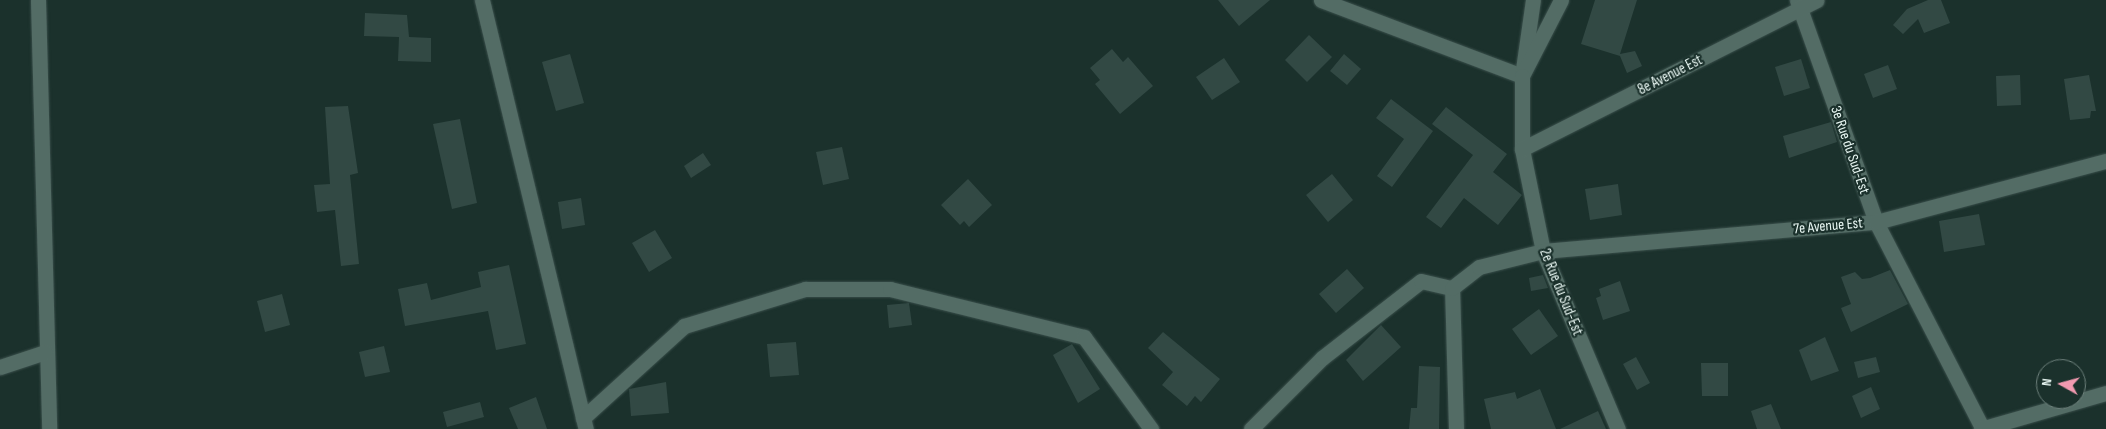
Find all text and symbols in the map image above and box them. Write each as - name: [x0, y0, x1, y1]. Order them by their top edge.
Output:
- street label: 8e Avenue Est: [1635, 51, 1705, 99]
- street label: 3e Rue du Sud-Est: [1827, 104, 1873, 196]
- street label: 7e Avenue Est: [1793, 214, 1863, 238]
- street label: 2e Rue du Sud-Est: [1535, 246, 1587, 338]
- north arrow: [2036, 359, 2086, 409]
- text: N: [2038, 377, 2055, 387]

